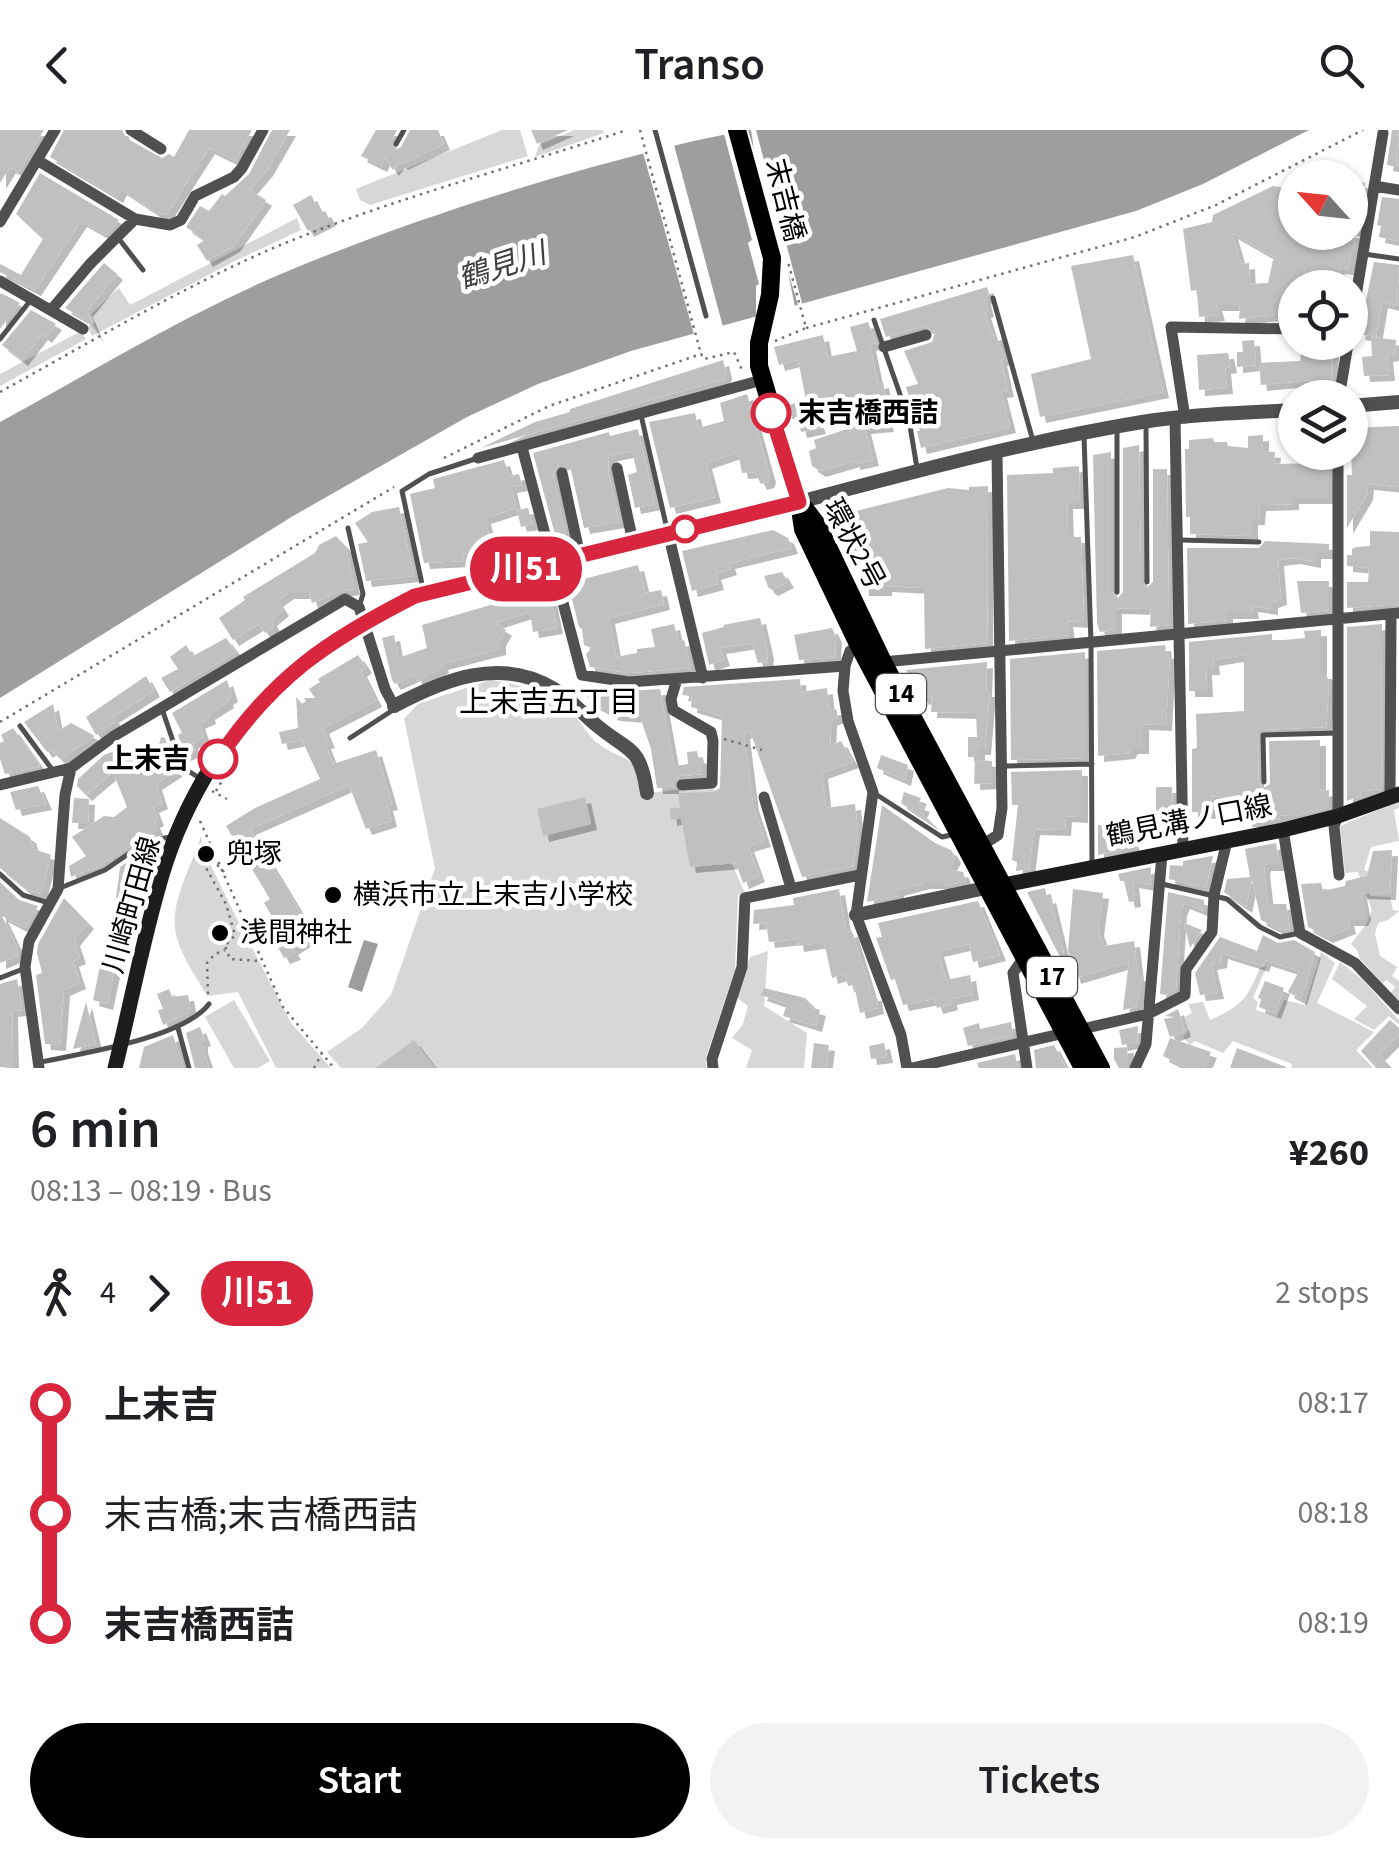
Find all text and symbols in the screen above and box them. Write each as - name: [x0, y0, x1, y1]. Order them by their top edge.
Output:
- text: Transo: [634, 33, 765, 97]
- icon: back: [30, 38, 85, 93]
- icon: search: [1314, 38, 1369, 93]
- street label: 末吉橋: [755, 154, 815, 246]
- north arrow: [1278, 160, 1368, 250]
- map controls: [1278, 160, 1368, 470]
- water label: 鶴見川: [453, 231, 554, 300]
- button: locate: [1278, 270, 1368, 360]
- button: layers: [1278, 380, 1368, 470]
- place label: 末吉橋西詰: [798, 393, 938, 433]
- marker: 末吉橋西詰: [752, 394, 790, 432]
- street label: 環状2号: [813, 491, 895, 597]
- unlabelled marker: [672, 516, 698, 542]
- line badge: 川51: [468, 536, 584, 602]
- text: 川51: [490, 544, 562, 594]
- road number: 14: [876, 674, 926, 714]
- district label: 上末吉五丁目: [459, 681, 639, 724]
- place label: 上末吉: [106, 739, 190, 779]
- marker: 上末吉: [199, 740, 237, 778]
- street label: 鶴見溝ノ口線: [1103, 785, 1275, 857]
- street label: 川崎町田線: [93, 832, 171, 978]
- place label: 兜塚: [226, 834, 282, 874]
- marker: 兜塚: [195, 843, 217, 865]
- place label: 横浜市立上末吉小学校: [353, 875, 633, 915]
- marker: 横浜市立上末吉小学校: [322, 884, 344, 906]
- place label: 浅間神社: [240, 913, 352, 953]
- marker: 浅間神社: [209, 922, 231, 944]
- road number: 17: [1027, 957, 1077, 997]
- text: 6 min: [30, 1091, 161, 1169]
- text: ¥260: [1289, 1126, 1369, 1180]
- text: 08:13 – 08:19 · Bus: [30, 1168, 272, 1214]
- icon: walk: [30, 1266, 85, 1321]
- icon: forward: [131, 1266, 186, 1321]
- text: 川51: [221, 1268, 293, 1318]
- text: 4: [100, 1270, 116, 1316]
- text: 2 stops: [1275, 1270, 1369, 1316]
- text: 上末吉: [104, 1379, 218, 1433]
- text: 08:17: [1297, 1380, 1369, 1426]
- text: 末吉橋;末吉橋西詰: [104, 1489, 417, 1543]
- text: 08:18: [1297, 1490, 1369, 1536]
- text: 末吉橋西詰: [104, 1599, 294, 1653]
- text: 08:19: [1297, 1600, 1369, 1646]
- button: Start: [30, 1723, 690, 1838]
- button: Tickets: [710, 1723, 1369, 1838]

